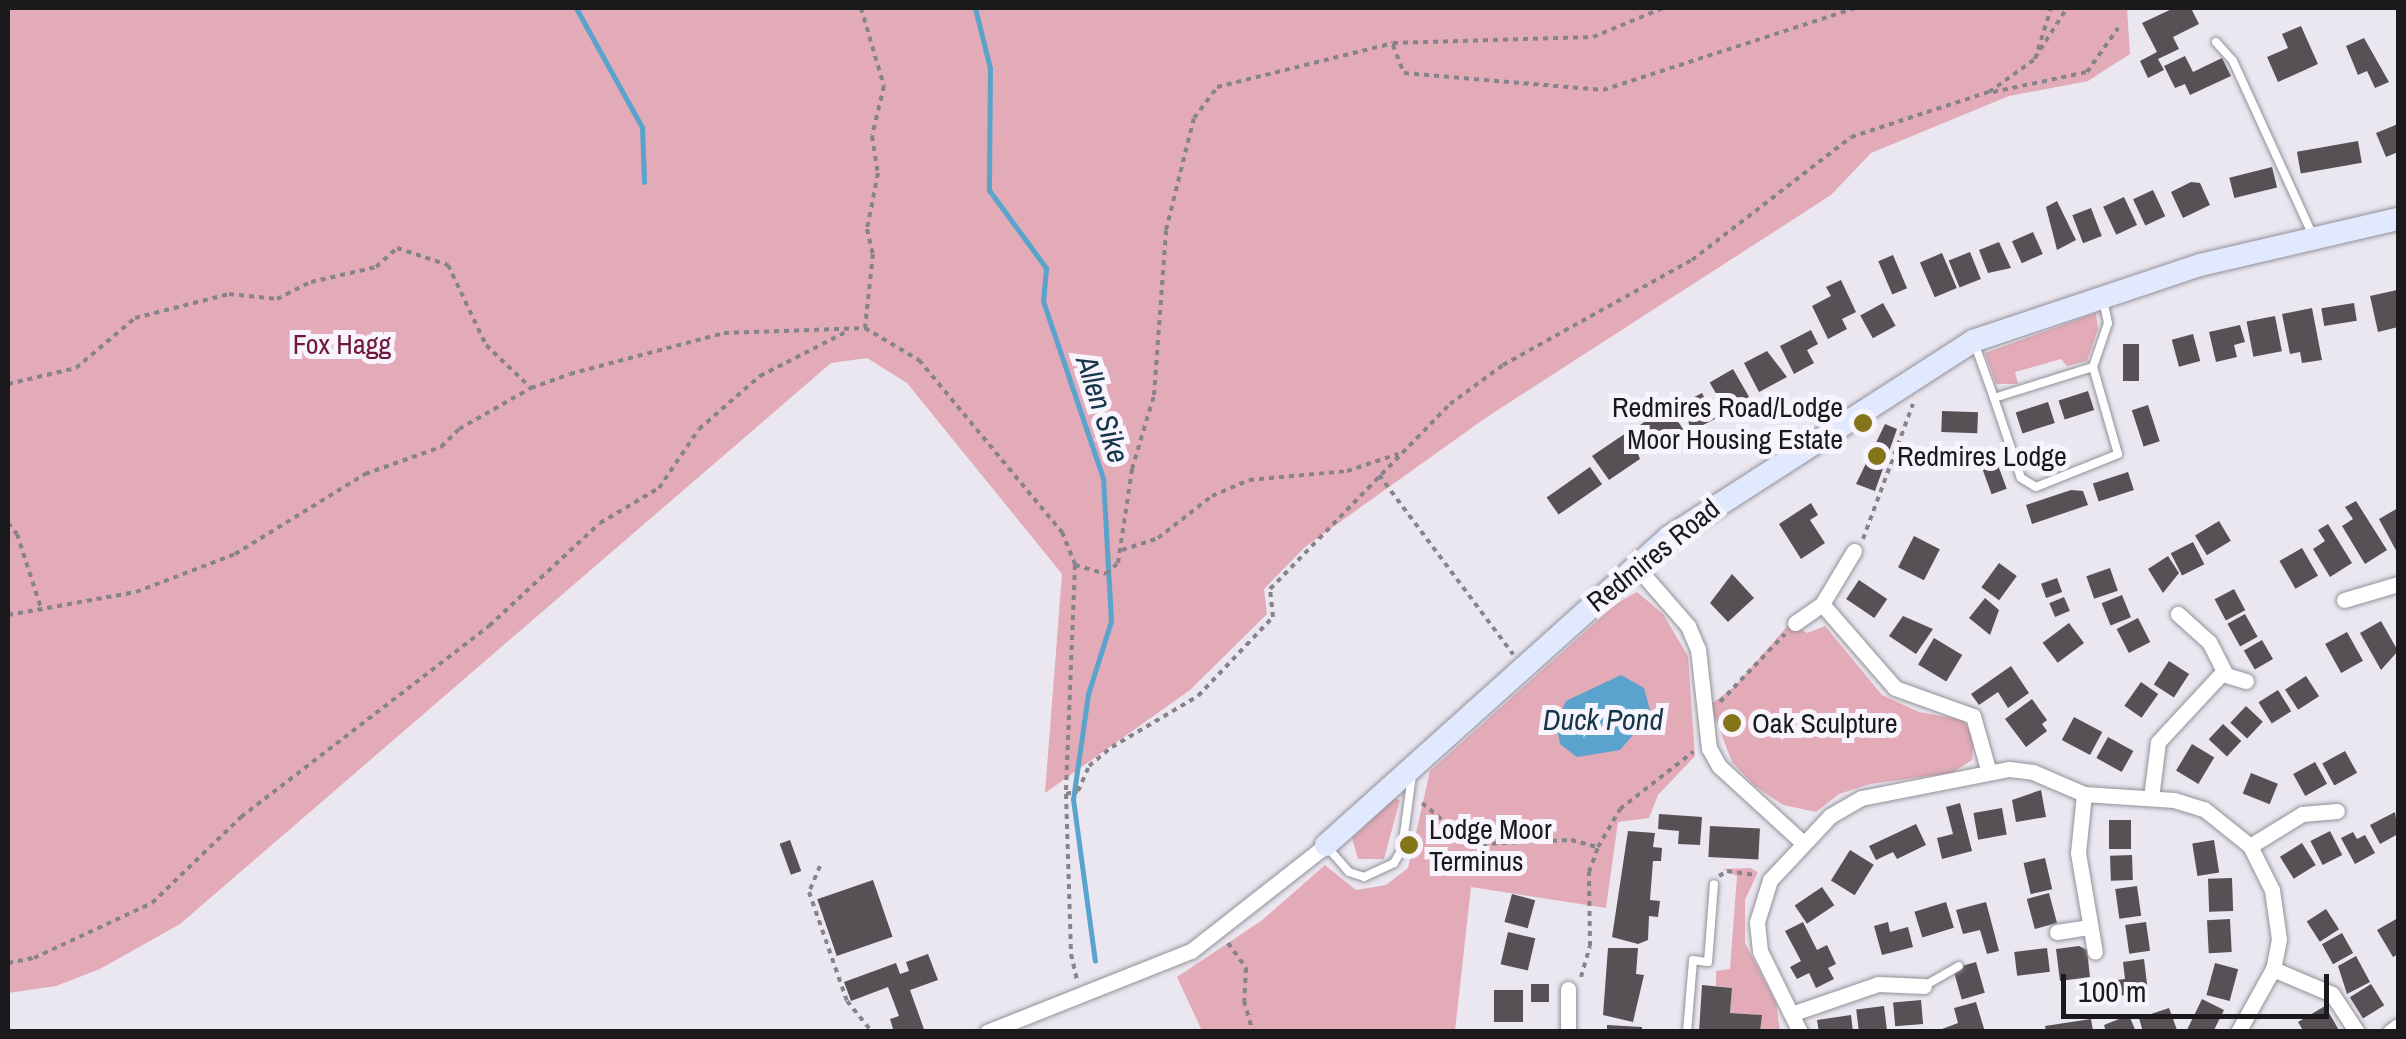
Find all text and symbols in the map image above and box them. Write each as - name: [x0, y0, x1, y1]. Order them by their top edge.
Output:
- park label: Fox Hagg: [293, 327, 391, 361]
- water label: Allen Sike: [1069, 351, 1137, 467]
- place label: Redmires Road/Lodge Moor Housing Estate: [1612, 390, 1843, 456]
- marker: Redmires Road/Lodge Moor Housing Estate: [1852, 412, 1874, 434]
- place label: Redmires Lodge: [1897, 439, 2067, 473]
- marker: Redmires Lodge: [1866, 445, 1888, 467]
- street label: Redmires Road: [1580, 491, 1726, 619]
- water label: Duck Pond: [1543, 701, 1663, 737]
- place label: Oak Sculpture: [1752, 706, 1897, 740]
- marker: Oak Sculpture: [1721, 712, 1743, 734]
- place label: Lodge Moor Terminus: [1429, 812, 1552, 878]
- marker: Lodge Moor Terminus: [1398, 834, 1420, 856]
- scale bar: [2066, 954, 2334, 1016]
- text: 100 m: [2078, 971, 2146, 1011]

